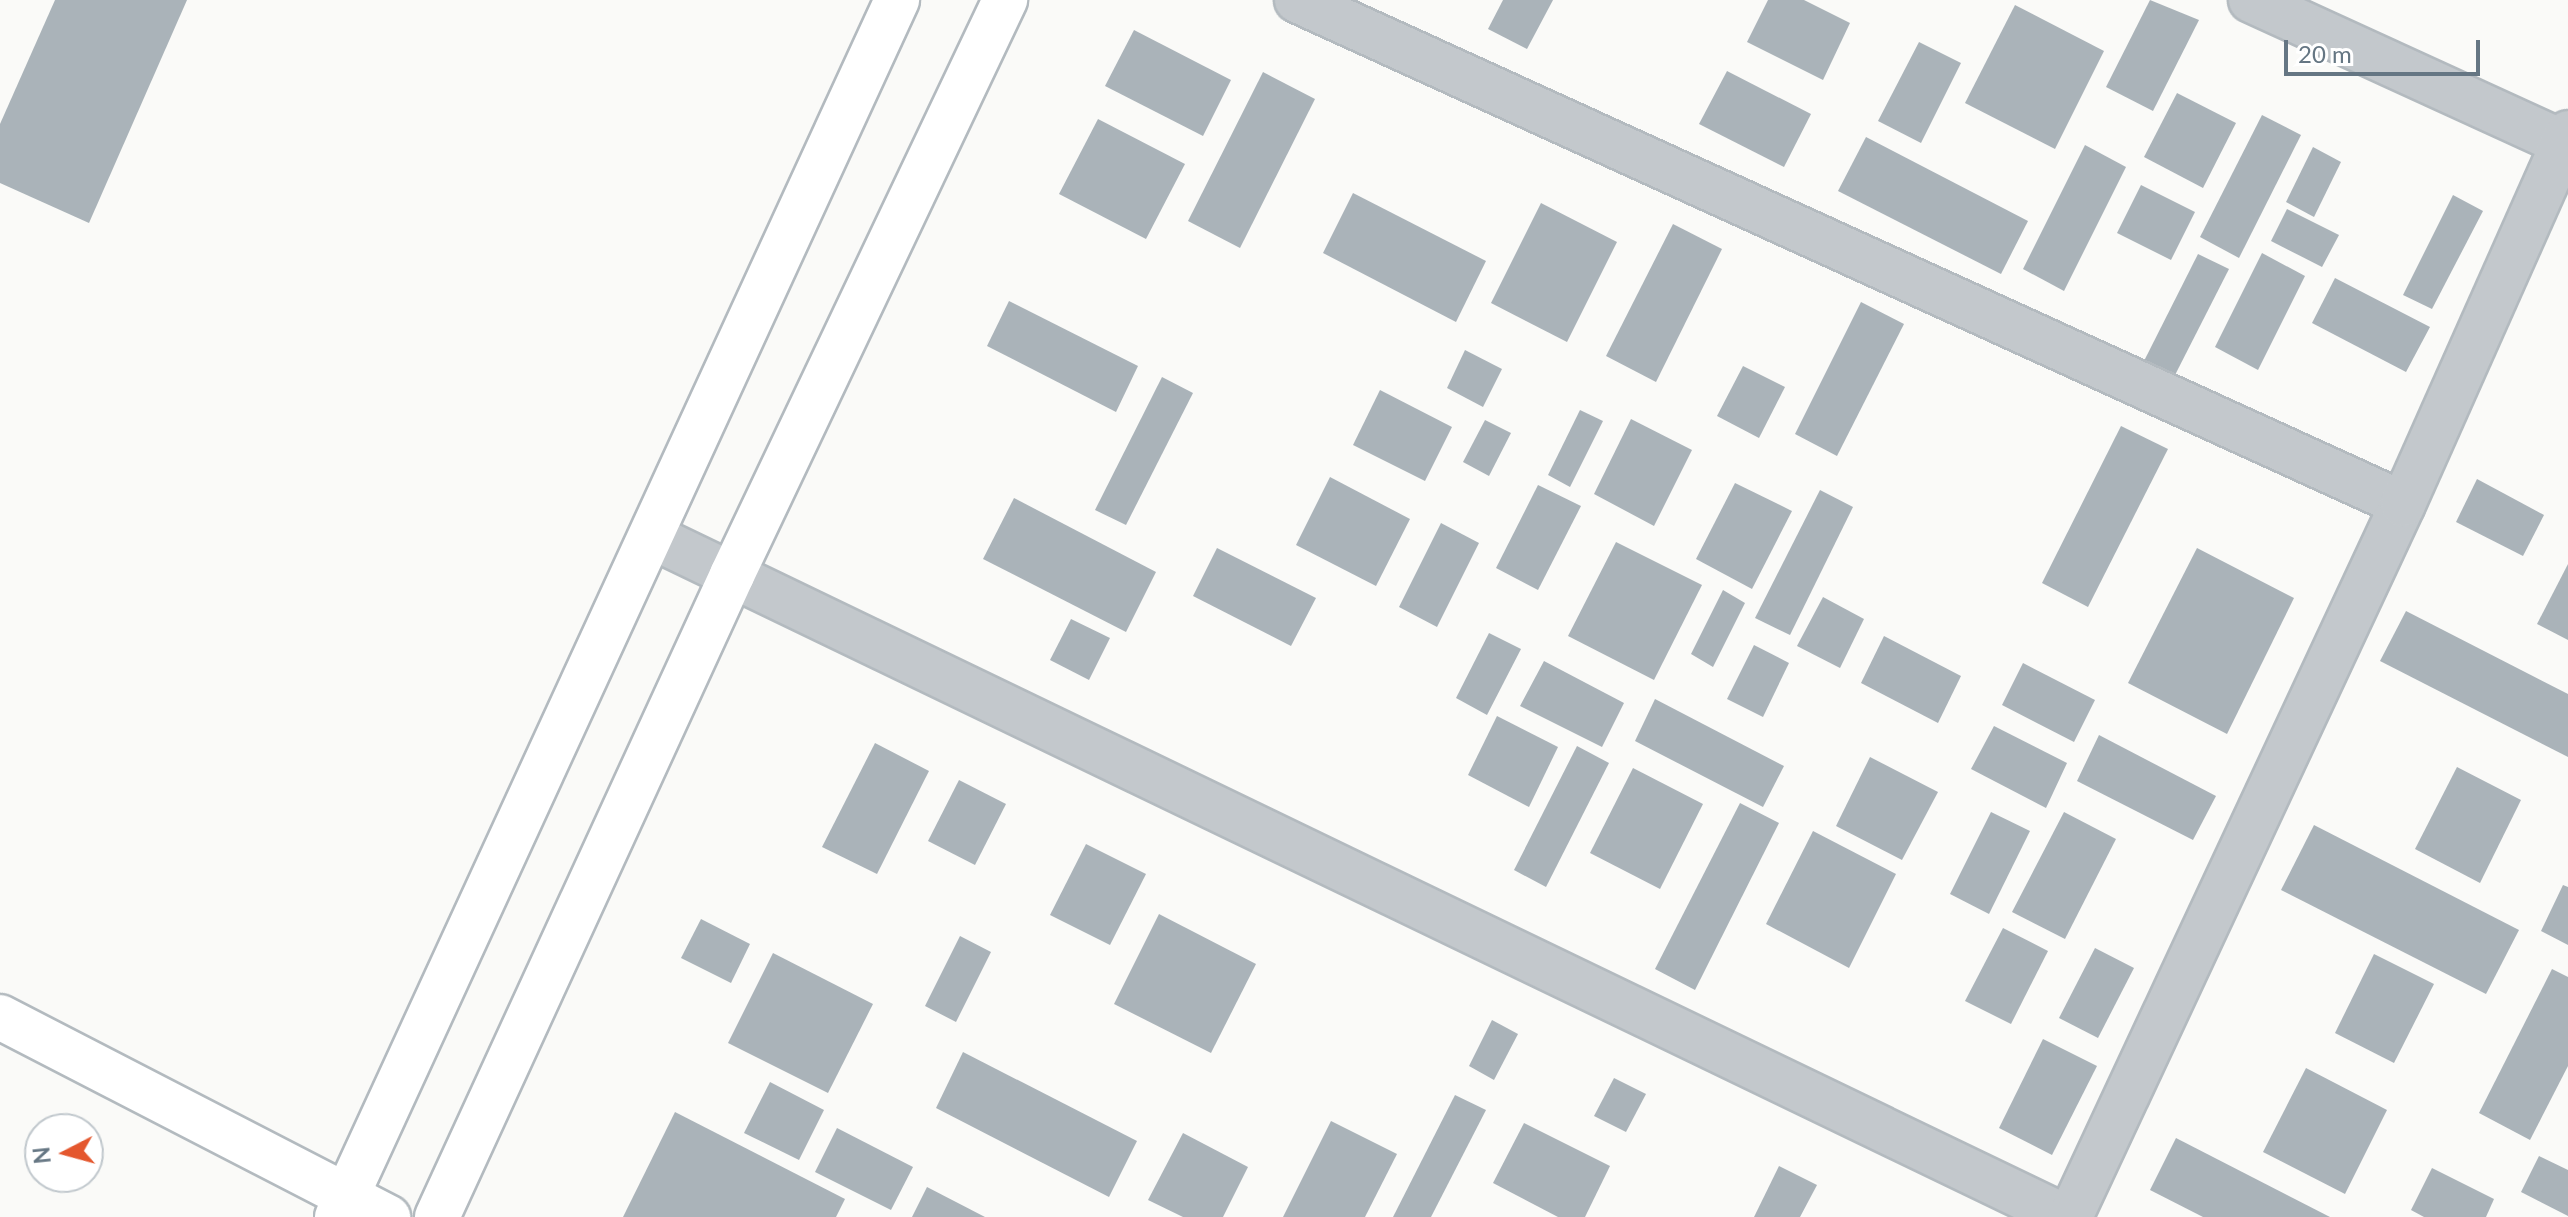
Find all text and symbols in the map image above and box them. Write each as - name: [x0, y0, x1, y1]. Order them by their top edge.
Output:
- scale bar: [2288, 24, 2484, 74]
- text: 20 m: [2298, 39, 2352, 68]
- north arrow: [24, 1113, 104, 1193]
- text: N: [27, 1146, 56, 1165]

